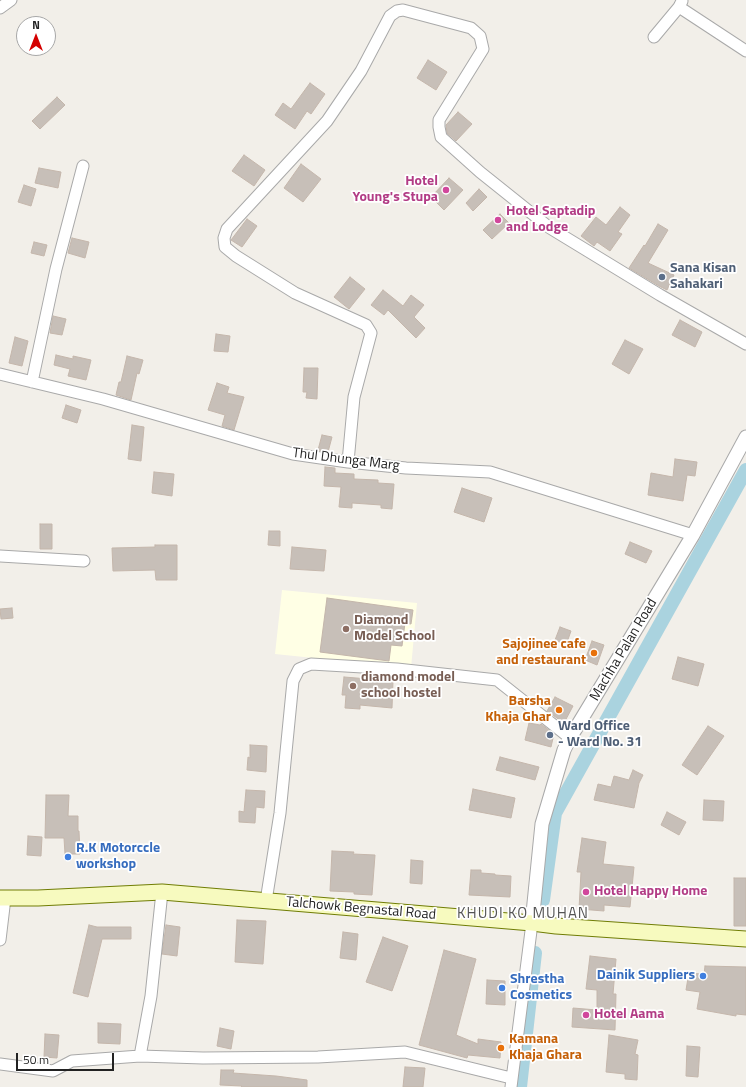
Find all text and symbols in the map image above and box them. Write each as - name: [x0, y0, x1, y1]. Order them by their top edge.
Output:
- north arrow: [16, 16, 56, 56]
- text: N: [32, 17, 40, 33]
- place label: Hotel Young's Stupa: [353, 174, 438, 206]
- marker: Hotel Young's Stupa: [441, 185, 451, 195]
- place label: Hotel Saptadip and Lodge: [506, 204, 595, 236]
- marker: Hotel Saptadip and Lodge: [493, 215, 503, 225]
- place label: Sana Kisan Sahakari: [670, 261, 736, 294]
- marker: Sana Kisan Sahakari: [657, 272, 667, 282]
- street label: Thul Dhunga Marg: [291, 445, 401, 475]
- street label: Machha Palan Road: [587, 596, 661, 704]
- place label: Diamond Model School: [354, 613, 435, 646]
- marker: Diamond Model School: [341, 624, 351, 634]
- place label: Sajojinee cafe and restaurant: [496, 637, 586, 670]
- marker: Sajojinee cafe and restaurant: [589, 648, 599, 658]
- place label: diamond model school hostel: [361, 670, 455, 702]
- marker: diamond model school hostel: [348, 681, 358, 691]
- place label: Barsha Khaja Ghar: [485, 694, 551, 726]
- marker: Barsha Khaja Ghar: [554, 705, 564, 715]
- place label: Ward Office - Ward No. 31: [558, 719, 642, 752]
- marker: Ward Office - Ward No. 31: [545, 730, 555, 740]
- place label: R.K Motorccle workshop: [76, 841, 160, 874]
- marker: R.K Motorccle workshop: [63, 852, 73, 862]
- place label: Hotel Happy Home: [594, 884, 707, 900]
- marker: Hotel Happy Home: [581, 887, 591, 897]
- street label: Talchowk Begnastal Road: [285, 894, 437, 924]
- district label: KHUDI KO MUHAN: [457, 905, 589, 923]
- place label: Dainik Suppliers: [597, 968, 695, 984]
- marker: Dainik Suppliers: [698, 971, 708, 981]
- place label: Shrestha Cosmetics: [510, 972, 572, 1004]
- marker: Shrestha Cosmetics: [497, 983, 507, 993]
- place label: Hotel Aama: [594, 1007, 664, 1023]
- marker: Hotel Aama: [581, 1010, 591, 1020]
- place label: Kamana Khaja Ghara: [509, 1032, 582, 1064]
- marker: Kamana Khaja Ghara: [496, 1043, 506, 1053]
- scale bar: [18, 1045, 116, 1071]
- text: 50 m: [23, 1050, 49, 1069]

